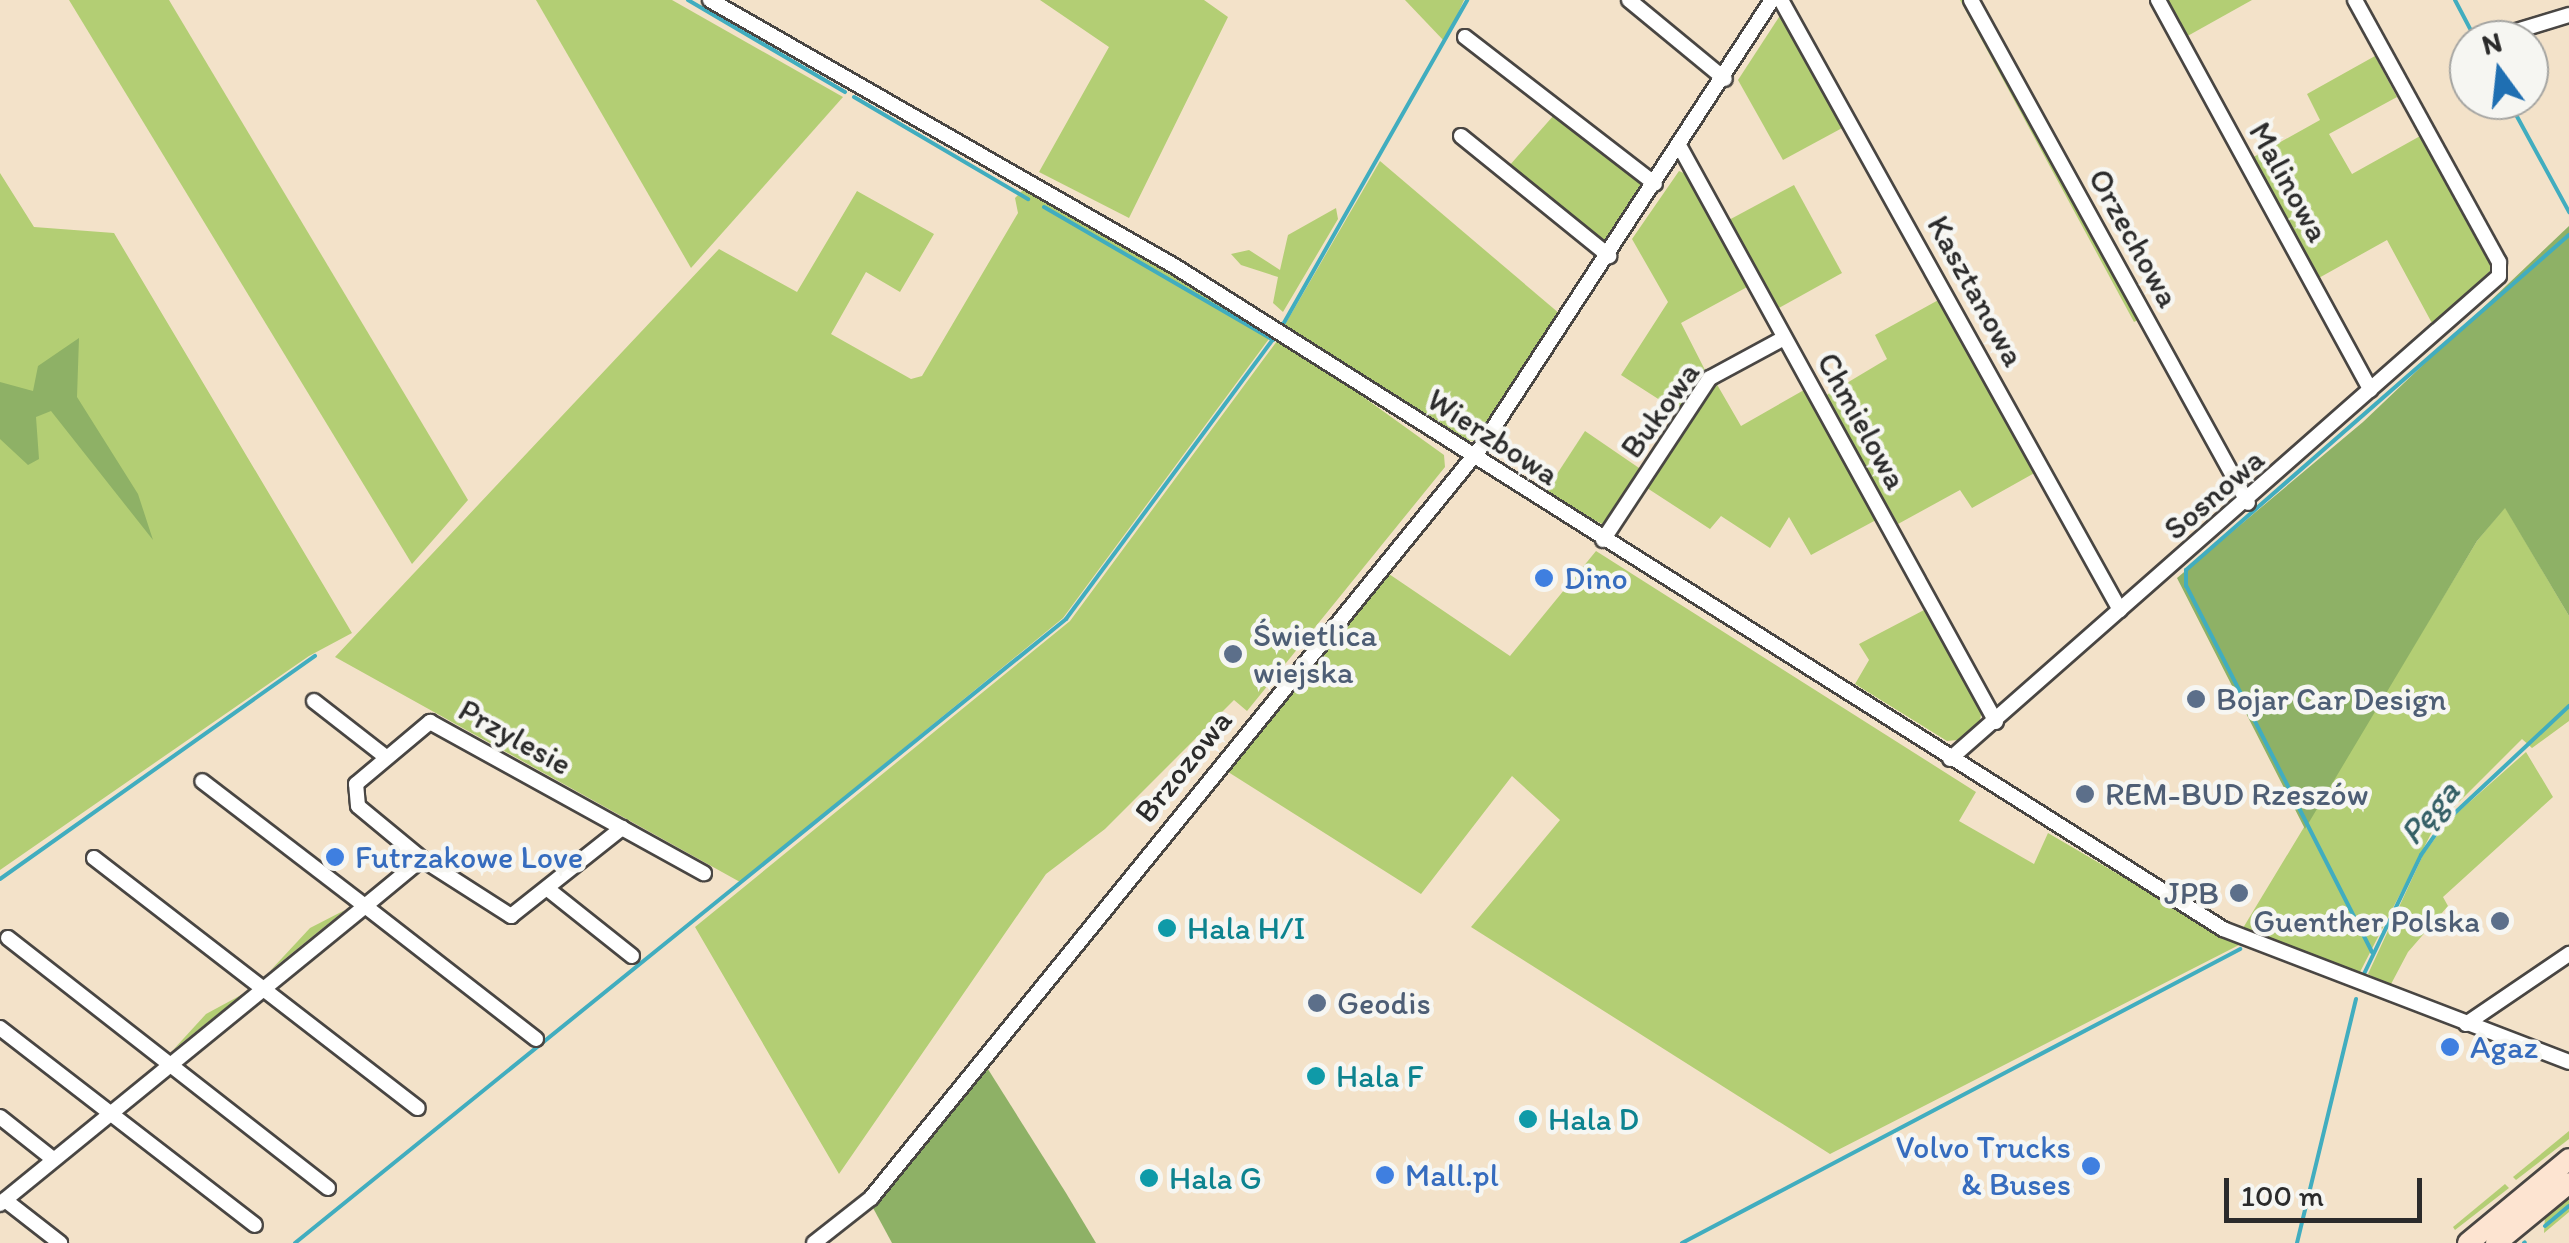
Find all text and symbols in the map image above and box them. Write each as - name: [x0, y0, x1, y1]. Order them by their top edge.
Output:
- north arrow: [2449, 20, 2549, 120]
- text: N: [2478, 24, 2505, 62]
- street label: Malinowa: [2240, 115, 2338, 249]
- street label: Orzechowa: [2080, 162, 2188, 314]
- street label: Kasztanowa: [1919, 209, 2033, 373]
- street label: Chmielowa: [1809, 346, 1915, 496]
- street label: Bukowa: [1612, 354, 1708, 466]
- street label: Wierzbowa: [1420, 380, 1566, 494]
- street label: Sosnowa: [2156, 440, 2272, 548]
- place label: Dino: [1564, 559, 1628, 597]
- marker: Dino: [1533, 567, 1555, 589]
- place label: Świetlica wiejska: [1253, 617, 1377, 692]
- marker: Świetlica wiejska: [1222, 643, 1244, 665]
- place label: Bojar Car Design: [2216, 680, 2446, 718]
- marker: Bojar Car Design: [2185, 688, 2207, 710]
- street label: Przylesie: [452, 690, 578, 784]
- street label: Brzozowa: [1126, 702, 1240, 830]
- water label: Pęga: [2390, 771, 2468, 853]
- place label: REM-BUD Rzeszów: [2105, 775, 2368, 813]
- marker: REM-BUD Rzeszów: [2074, 783, 2096, 805]
- place label: Futrzakowe Love: [355, 838, 583, 876]
- marker: Futrzakowe Love: [324, 846, 346, 868]
- place label: JPB: [2164, 874, 2219, 912]
- marker: JPB: [2228, 882, 2250, 904]
- place label: Guenther Polska: [2253, 902, 2480, 940]
- place label: Hala H/I: [1187, 909, 1305, 947]
- marker: Guenther Polska: [2489, 910, 2511, 932]
- marker: Hala H/I: [1156, 917, 1178, 939]
- place label: Geodis: [1337, 984, 1431, 1022]
- marker: Geodis: [1306, 992, 1328, 1014]
- place label: Agaz: [2470, 1028, 2538, 1066]
- marker: Agaz: [2439, 1036, 2461, 1058]
- place label: Hala F: [1336, 1057, 1423, 1095]
- marker: Hala F: [1305, 1065, 1327, 1087]
- place label: Hala D: [1548, 1100, 1640, 1138]
- marker: Hala D: [1517, 1108, 1539, 1130]
- place label: Volvo Trucks & Buses: [1898, 1129, 2071, 1204]
- marker: Volvo Trucks & Buses: [2080, 1155, 2102, 1177]
- place label: Mall.pl: [1405, 1156, 1499, 1194]
- scale bar: [2229, 1158, 2426, 1220]
- place label: Hala G: [1169, 1159, 1262, 1197]
- marker: Mall.pl: [1374, 1164, 1396, 1186]
- marker: Hala G: [1138, 1167, 1160, 1189]
- text: 100 m: [2241, 1177, 2324, 1214]

